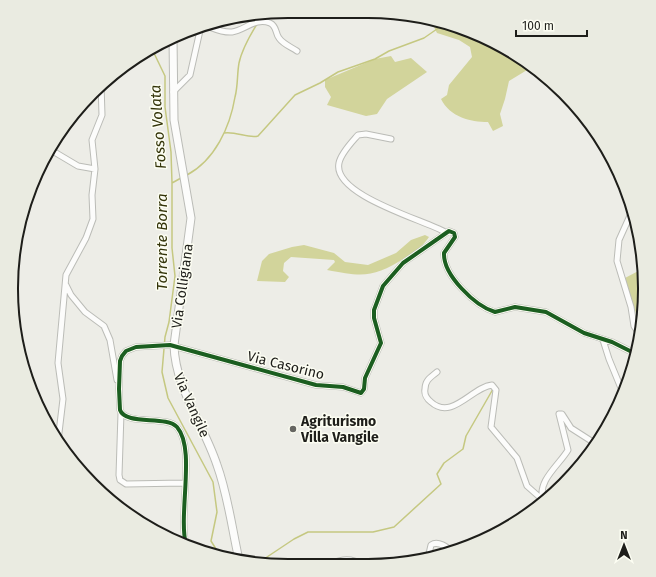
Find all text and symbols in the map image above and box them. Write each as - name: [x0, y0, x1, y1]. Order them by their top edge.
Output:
- scale bar: [516, 12, 587, 38]
- text: 100 m: [522, 19, 554, 33]
- water label: Fosso Volata: [146, 84, 170, 170]
- water label: Torrente Borra: [153, 194, 171, 290]
- street label: Via Colligiana: [168, 242, 197, 330]
- street label: Via Casorino: [246, 348, 326, 383]
- street label: Via Vangile: [170, 370, 213, 440]
- place label: Agriturismo Villa Vangile: [300, 413, 379, 446]
- marker: Agriturismo Villa Vangile: [288, 424, 298, 434]
- north arrow: [604, 525, 644, 565]
- text: N: [620, 529, 628, 542]

